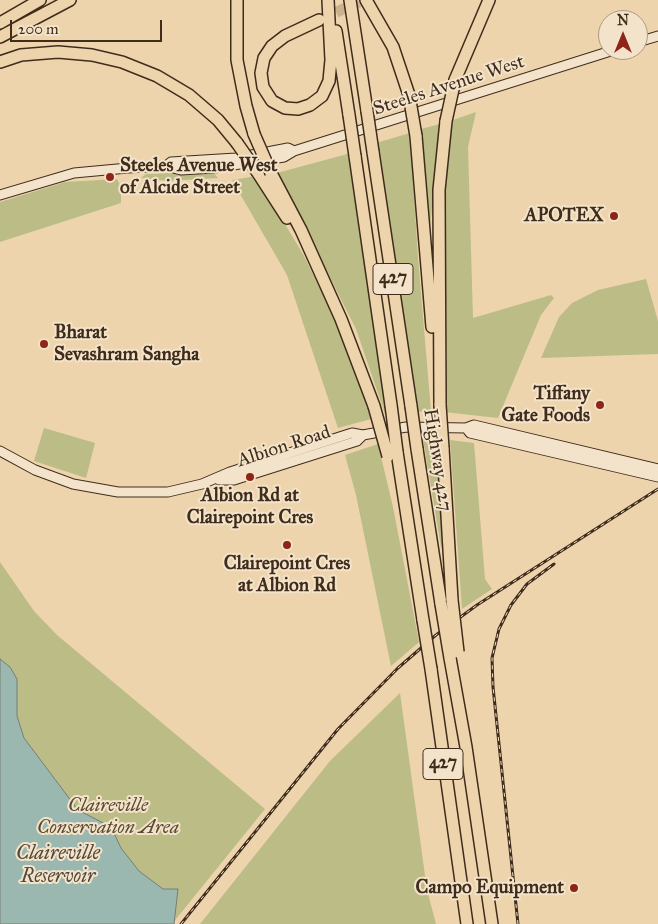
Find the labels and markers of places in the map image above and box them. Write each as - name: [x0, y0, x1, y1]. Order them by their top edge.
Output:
- place label: Steeles Avenue West of Alcide Street: [120, 155, 277, 199]
- marker: Steeles Avenue West of Alcide Street: [104, 171, 116, 183]
- place label: APOTEX: [524, 205, 604, 227]
- marker: APOTEX: [608, 210, 620, 222]
- place label: Bharat Sevashram Sangha: [54, 322, 199, 366]
- marker: Bharat Sevashram Sangha: [38, 338, 50, 350]
- place label: Tiffany Gate Foods: [501, 383, 590, 427]
- marker: Tiffany Gate Foods: [594, 399, 606, 411]
- marker: Albion Rd at Clairepoint Cres: [244, 471, 256, 483]
- place label: Albion Rd at Clairepoint Cres: [187, 485, 313, 529]
- marker: Clairepoint Cres at Albion Rd: [281, 539, 293, 551]
- place label: Clairepoint Cres at Albion Rd: [224, 553, 350, 597]
- place label: Campo Equipment: [416, 877, 564, 899]
- marker: Campo Equipment: [568, 882, 580, 894]

